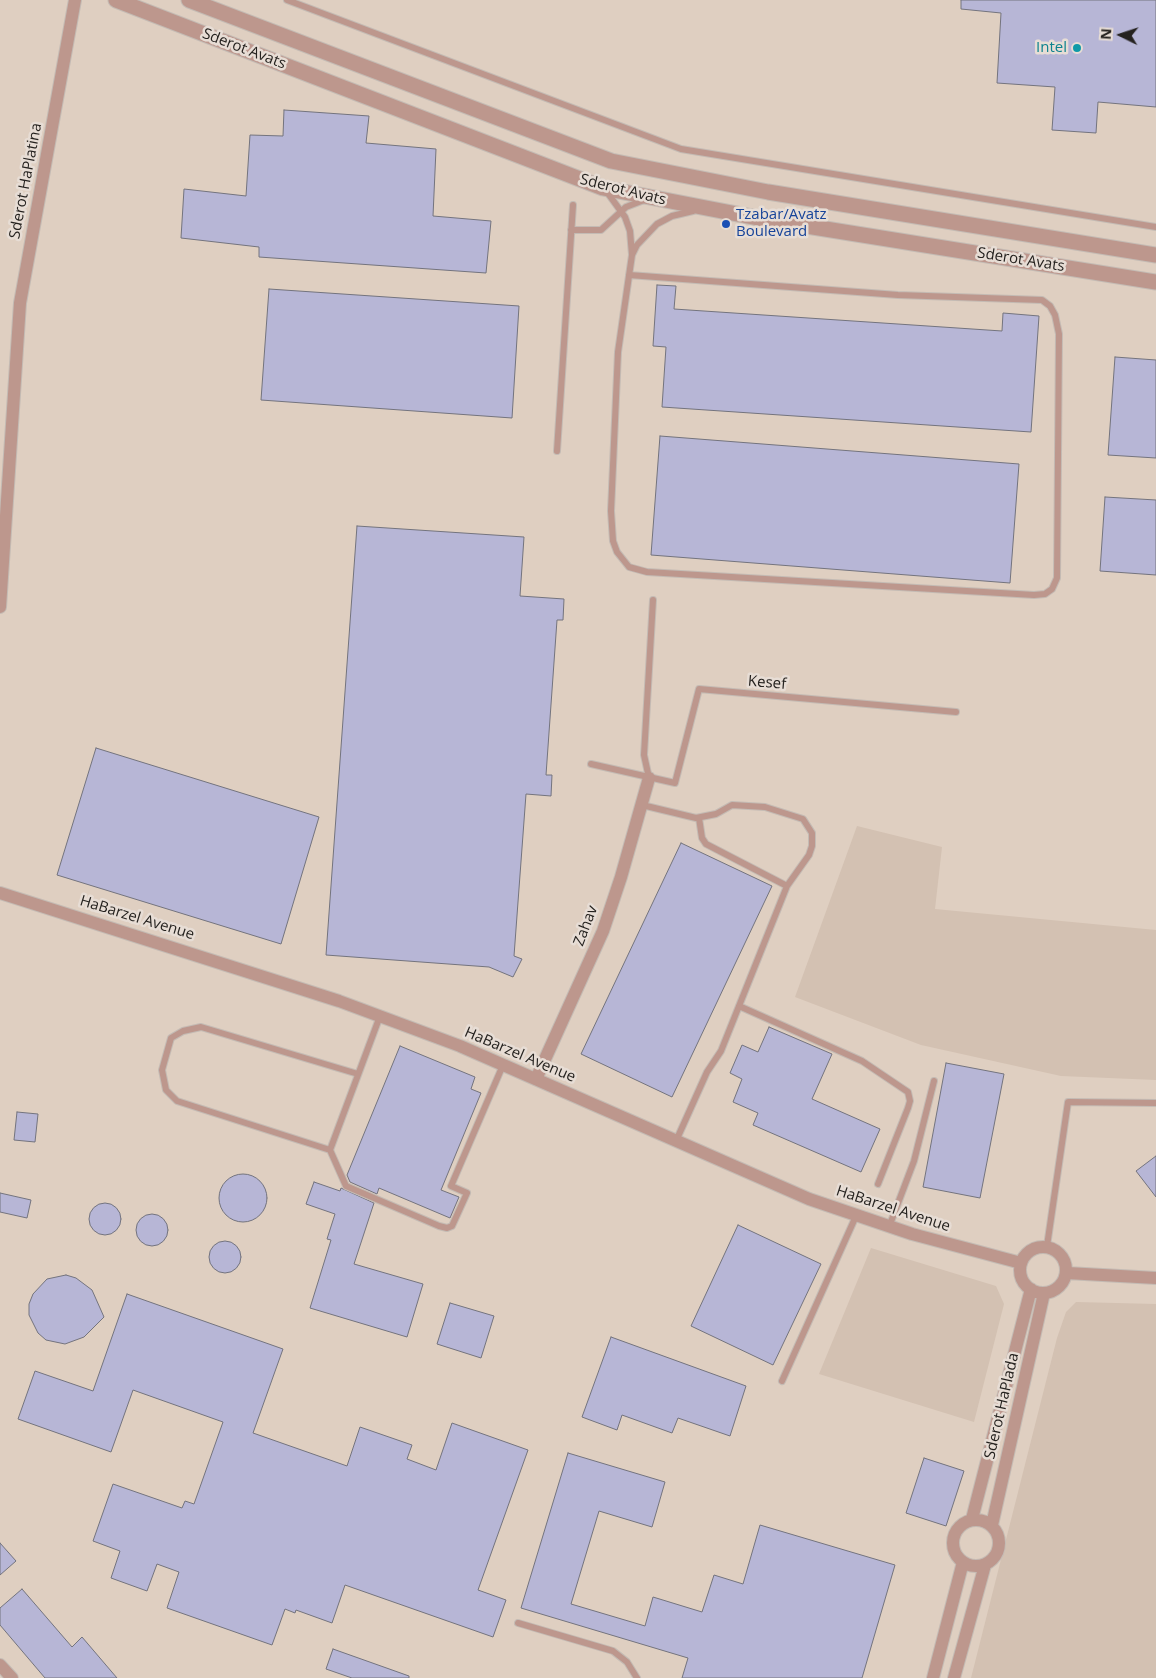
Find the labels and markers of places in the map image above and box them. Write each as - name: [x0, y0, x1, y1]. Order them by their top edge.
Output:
- place label: Intel: [1036, 39, 1067, 57]
- marker: Intel: [1071, 42, 1083, 54]
- place label: Tzabar/Avatz Boulevard: [736, 206, 826, 241]
- marker: Tzabar/Avatz Boulevard: [720, 218, 732, 230]

